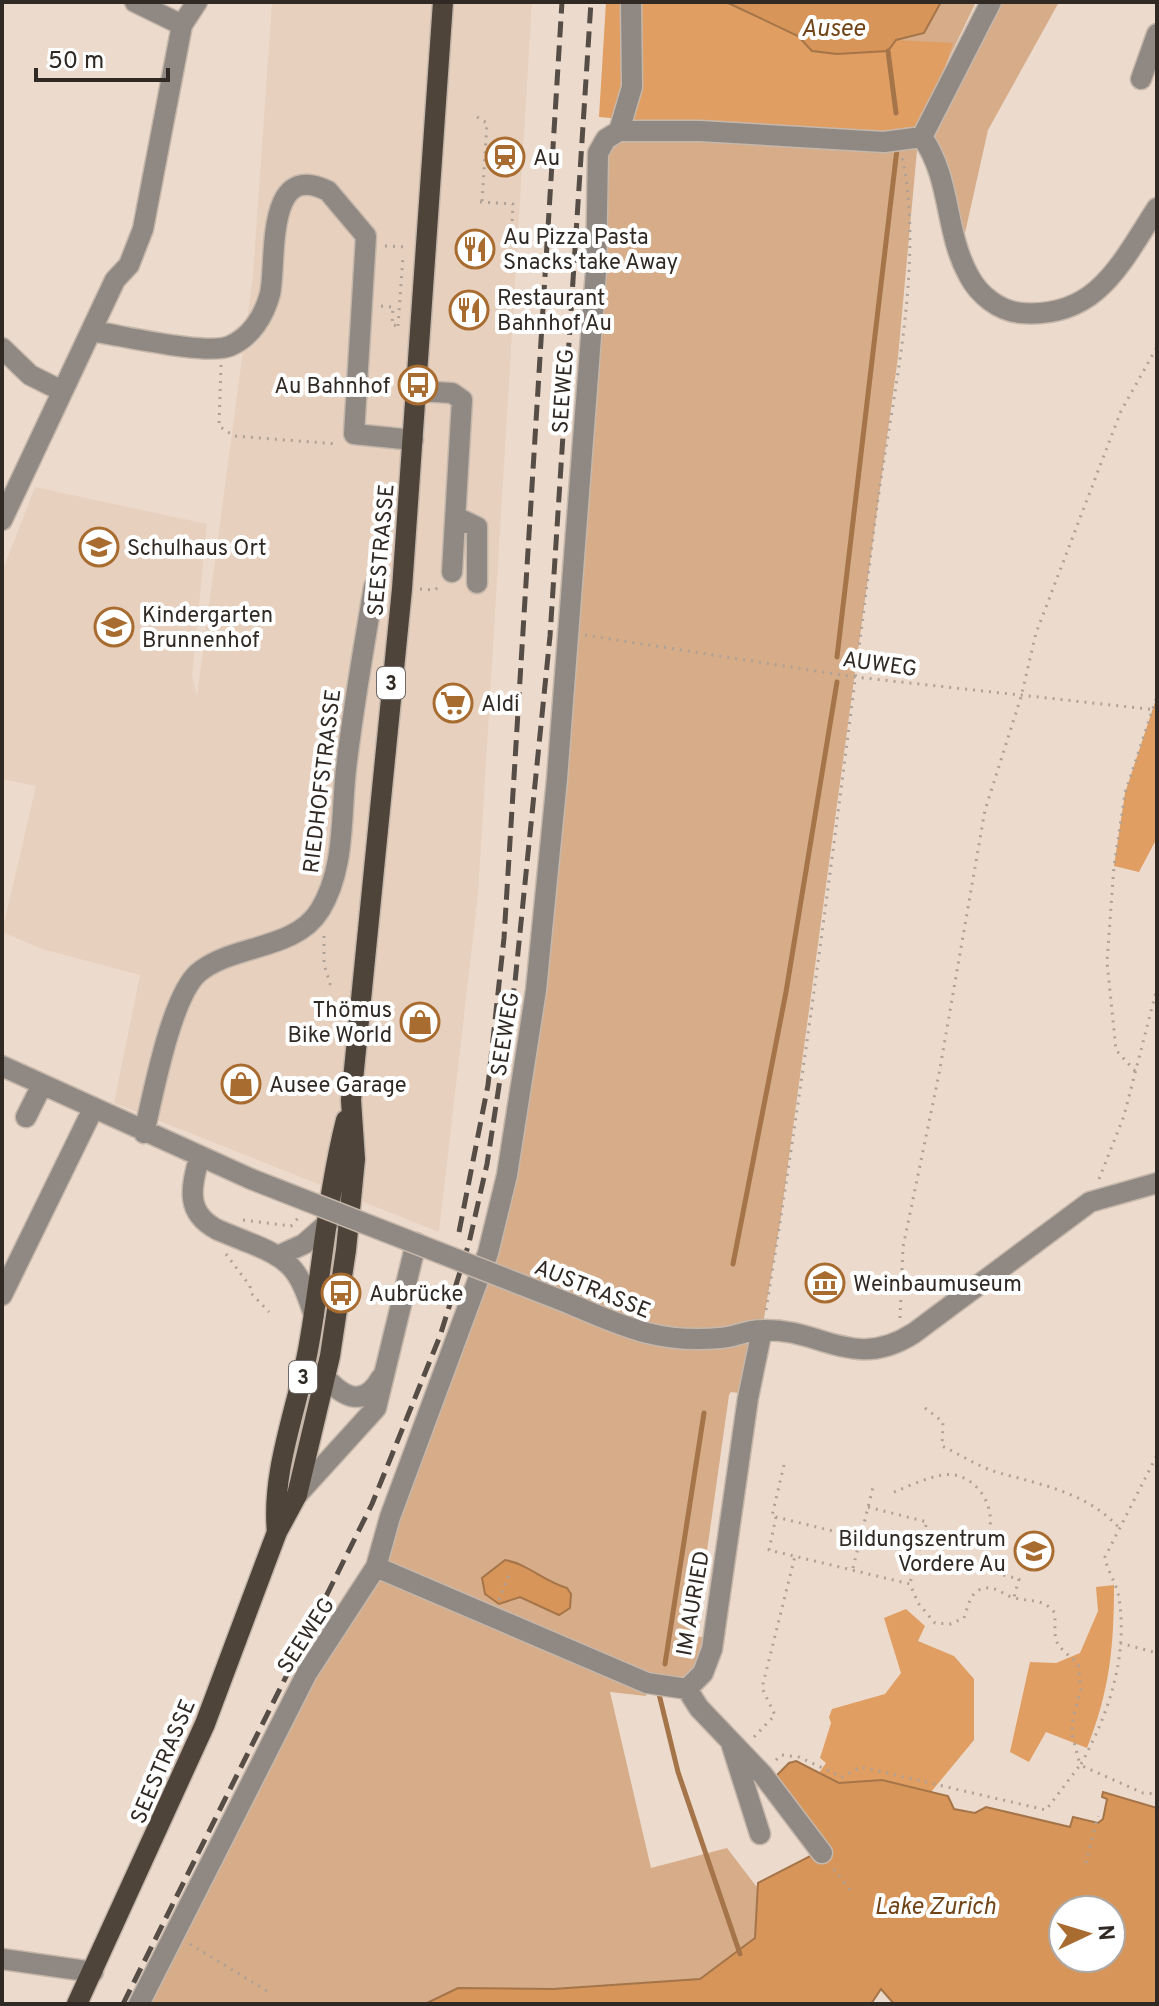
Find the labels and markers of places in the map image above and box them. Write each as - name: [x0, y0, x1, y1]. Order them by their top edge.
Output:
- station icon: Au: [484, 136, 526, 178]
- place label: Au: [533, 146, 560, 173]
- place label: Au Pizza Pasta Snacks take Away: [503, 225, 678, 277]
- restaurant icon: Au Pizza Pasta Snacks take Away: [454, 228, 496, 270]
- place label: Restaurant Bahnhof Au: [497, 286, 612, 338]
- restaurant icon: Restaurant Bahnhof Au: [448, 289, 490, 331]
- bus stop icon: Au Bahnhof: [397, 364, 439, 406]
- place label: Au Bahnhof: [274, 374, 390, 401]
- school or university icon: Schulhaus Ort: [78, 526, 120, 568]
- place label: Schulhaus Ort: [127, 536, 267, 563]
- place label: Kindergarten Brunnenhof: [142, 603, 273, 655]
- school or university icon: Kindergarten Brunnenhof: [93, 606, 135, 648]
- supermarket icon: Aldi: [432, 682, 474, 724]
- place label: Aldi: [481, 692, 520, 719]
- place label: Thömus Bike World: [288, 998, 392, 1050]
- shop icon: Thömus Bike World: [399, 1001, 441, 1043]
- shop icon: Ausee Garage: [220, 1063, 262, 1105]
- place label: Ausee Garage: [269, 1073, 407, 1100]
- museum icon: Weinbaumuseum: [804, 1262, 846, 1304]
- bus stop icon: Aubrücke: [320, 1272, 362, 1314]
- place label: Weinbaumuseum: [853, 1272, 1022, 1299]
- place label: Aubrücke: [369, 1282, 463, 1309]
- place label: Bildungszentrum Vordere Au: [838, 1527, 1006, 1579]
- school or university icon: Bildungszentrum Vordere Au: [1013, 1530, 1055, 1572]

